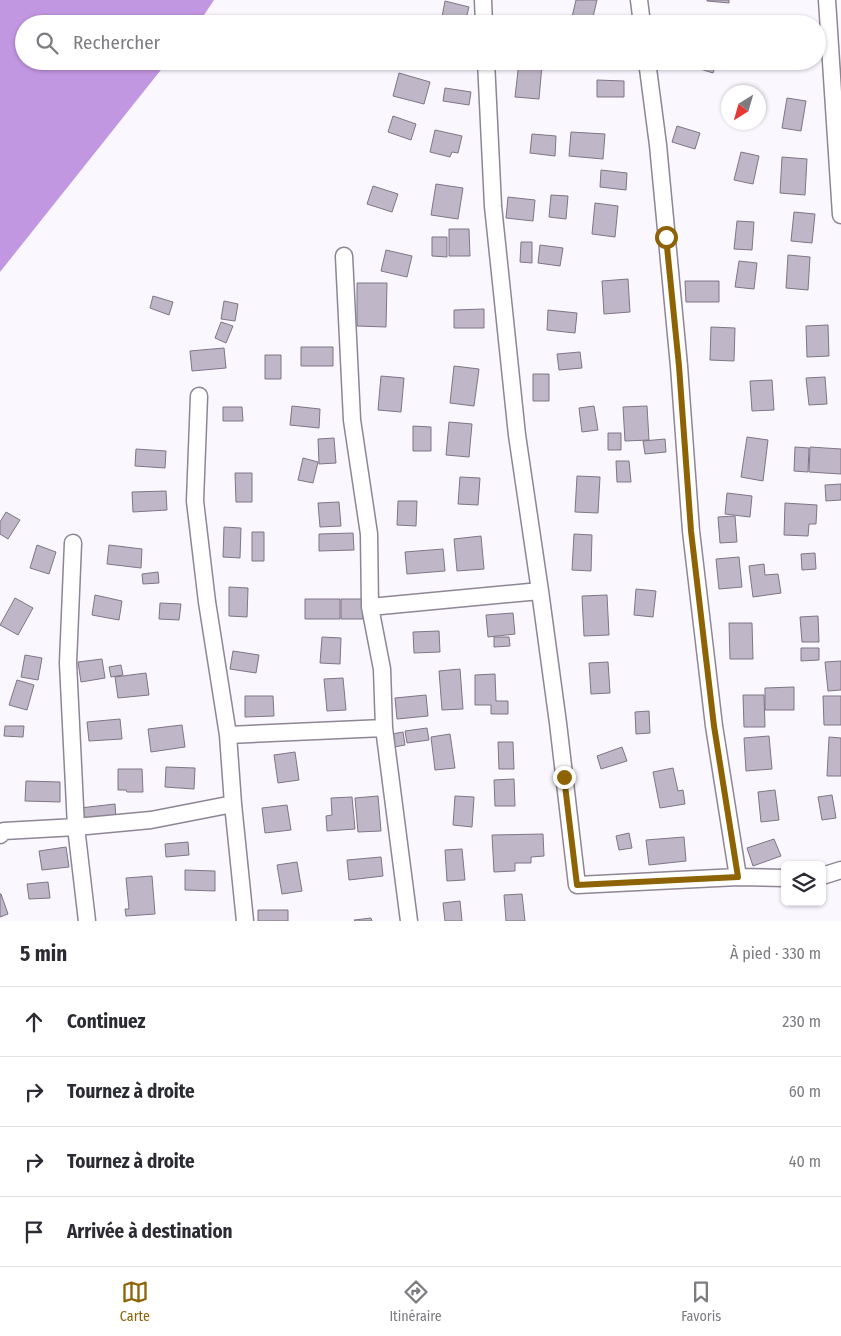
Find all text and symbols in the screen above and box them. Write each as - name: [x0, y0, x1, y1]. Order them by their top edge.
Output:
- search box: [15, 15, 826, 70]
- icon: search: [33, 29, 61, 57]
- text: Rechercher: [73, 31, 160, 54]
- north arrow: [721, 85, 766, 130]
- route start: [655, 226, 678, 249]
- route end: [553, 766, 576, 789]
- map controls: [781, 861, 826, 906]
- button: layers: [781, 861, 826, 906]
- text: 5 min: [20, 941, 67, 967]
- text: À pied · 330 m: [730, 944, 821, 963]
- icon: ahead: [20, 1008, 48, 1036]
- text: Continuez: [67, 1010, 146, 1033]
- text: 230 m: [782, 1012, 821, 1031]
- icon: right: [20, 1078, 48, 1106]
- text: Tournez à droite: [67, 1080, 195, 1103]
- text: 60 m: [789, 1082, 821, 1101]
- icon: right: [20, 1148, 48, 1176]
- text: Tournez à droite: [67, 1150, 195, 1173]
- text: 40 m: [789, 1152, 821, 1171]
- icon: arrive: [20, 1218, 48, 1246]
- text: Arrivée à destination: [67, 1220, 233, 1243]
- tab: Carte: [120, 1278, 150, 1325]
- tab: Itinéraire: [389, 1278, 442, 1325]
- tab: Favoris: [681, 1278, 721, 1325]

